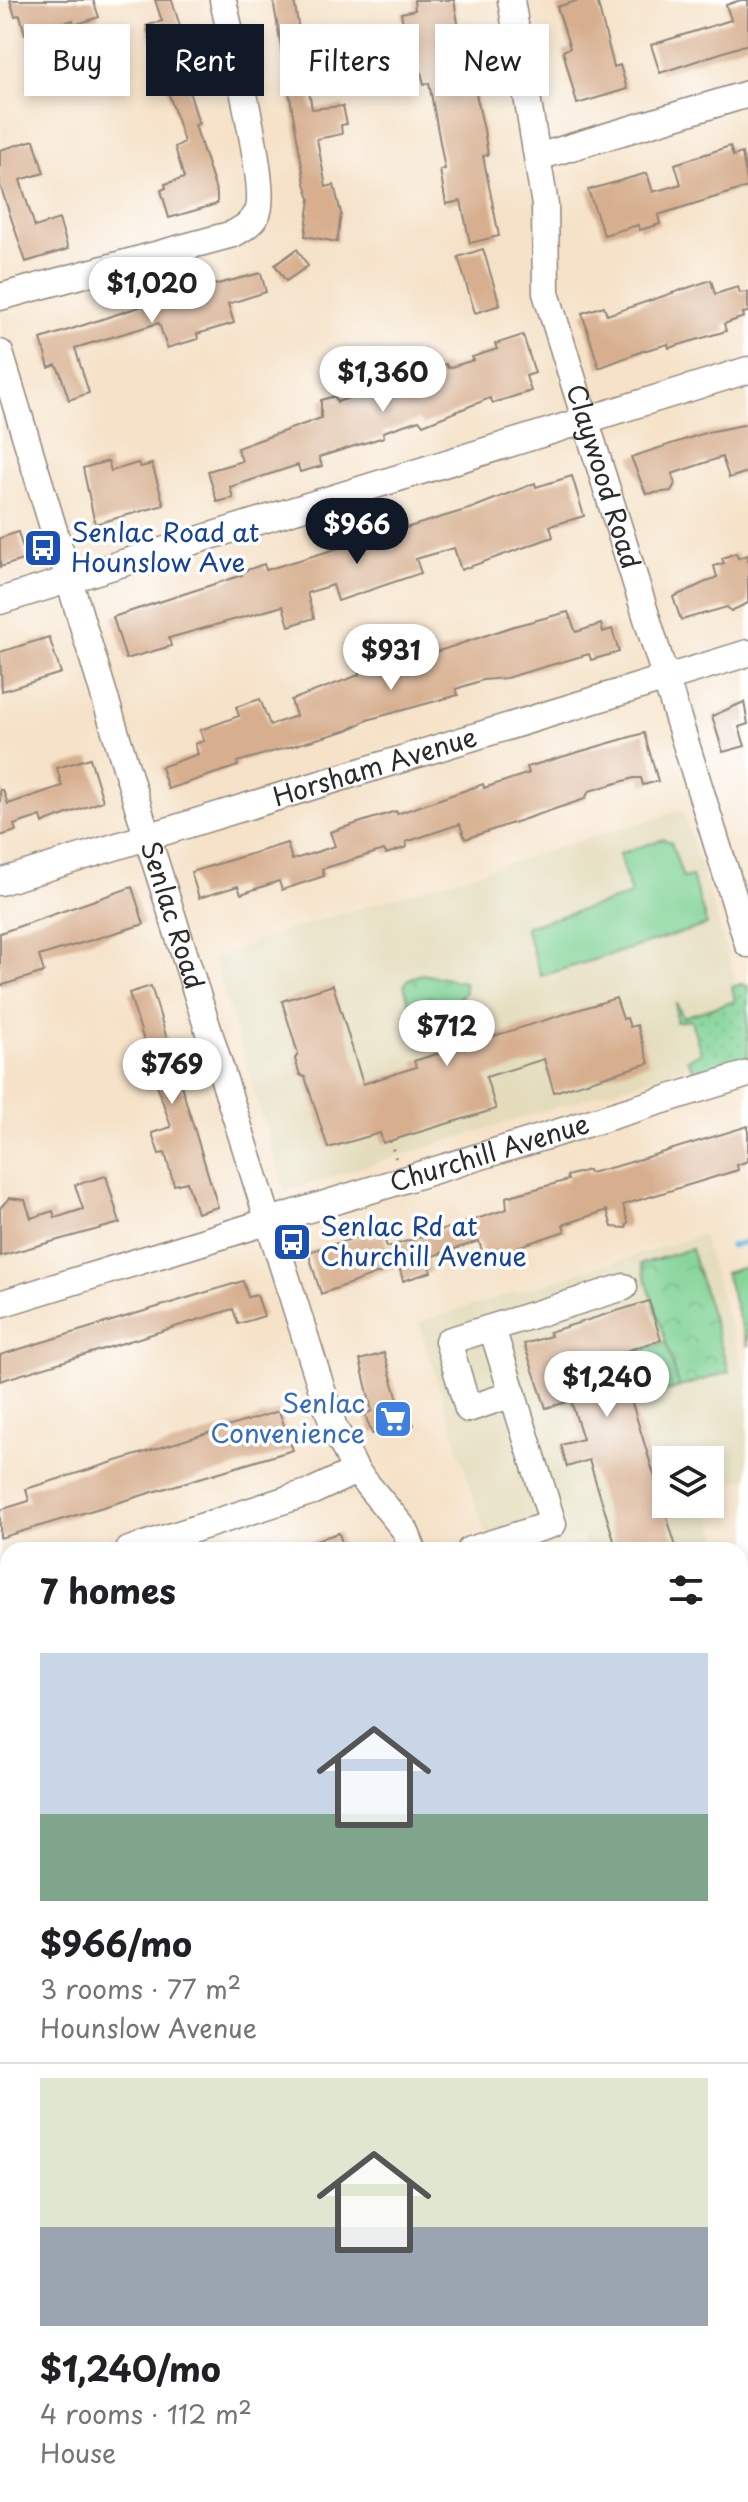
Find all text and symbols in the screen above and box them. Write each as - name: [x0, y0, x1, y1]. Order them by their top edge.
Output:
- chip: Buy: [24, 24, 130, 96]
- chip: Rent: [146, 24, 264, 96]
- chip: Filters: [280, 24, 419, 96]
- chip: New: [435, 24, 549, 96]
- pin: $1,020: [87, 257, 217, 325]
- text: $1,020: [107, 263, 197, 302]
- pin: $1,360: [318, 346, 448, 414]
- text: $1,360: [338, 352, 428, 391]
- street label: Claywood Road: [557, 379, 651, 573]
- pin: $966: [310, 498, 404, 566]
- text: $966: [324, 504, 390, 543]
- place label: Senlac Road at Hounslow Ave: [71, 512, 259, 581]
- bus stop icon: Senlac Road at Hounslow Ave: [22, 527, 64, 569]
- pin: $931: [344, 624, 438, 692]
- text: $931: [361, 630, 421, 669]
- street label: Horsham Avenue: [268, 716, 481, 815]
- street label: Senlac Road: [132, 836, 215, 994]
- pin: $712: [400, 1000, 494, 1068]
- text: $712: [417, 1006, 477, 1045]
- pin: $769: [125, 1038, 219, 1106]
- text: $769: [141, 1044, 203, 1083]
- street label: Churchill Avenue: [384, 1103, 594, 1201]
- place label: Senlac Rd at Churchill Avenue: [320, 1206, 527, 1275]
- bus stop icon: Senlac Rd at Churchill Avenue: [271, 1221, 313, 1263]
- pin: $1,240: [542, 1351, 672, 1419]
- text: $1,240: [562, 1357, 652, 1396]
- place label: Senlac Convenience: [210, 1383, 365, 1452]
- supermarket icon: Senlac Convenience: [372, 1398, 414, 1440]
- map controls: [652, 1446, 724, 1518]
- button: layers: [652, 1446, 724, 1518]
- text: 7 homes: [40, 1564, 176, 1616]
- icon: filters: [664, 1568, 708, 1612]
- icon: home: [302, 1705, 446, 1849]
- text: $966/mo: [40, 1917, 192, 1969]
- text: 3 rooms · 77 m²: [40, 1969, 241, 2008]
- text: Hounslow Avenue: [40, 2008, 257, 2047]
- icon: home: [302, 2130, 446, 2274]
- text: $1,240/mo: [40, 2342, 221, 2394]
- text: 4 rooms · 112 m²: [40, 2394, 252, 2433]
- text: House: [40, 2433, 116, 2472]

